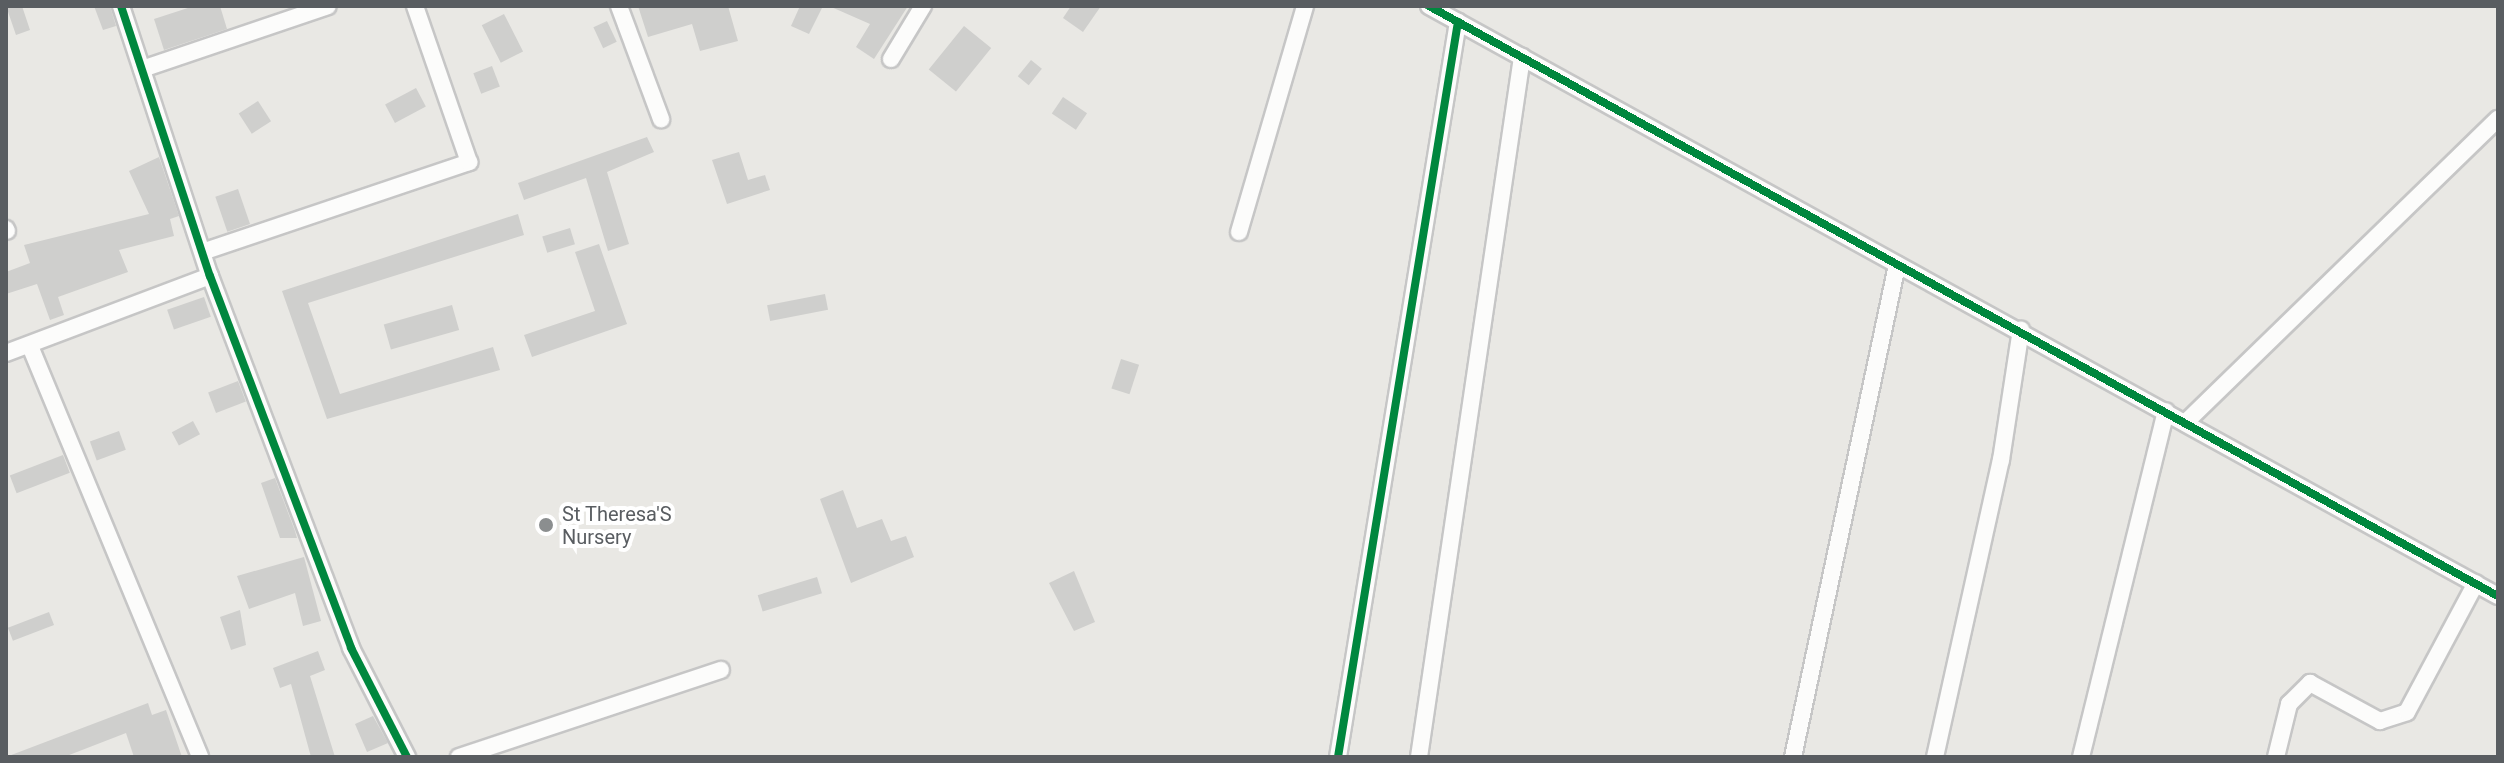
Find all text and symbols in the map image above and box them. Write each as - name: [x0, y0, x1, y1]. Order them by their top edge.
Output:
- place label: St Theresa'S Nursery: [562, 502, 672, 549]
- marker: St Theresa'S Nursery: [537, 516, 555, 534]

